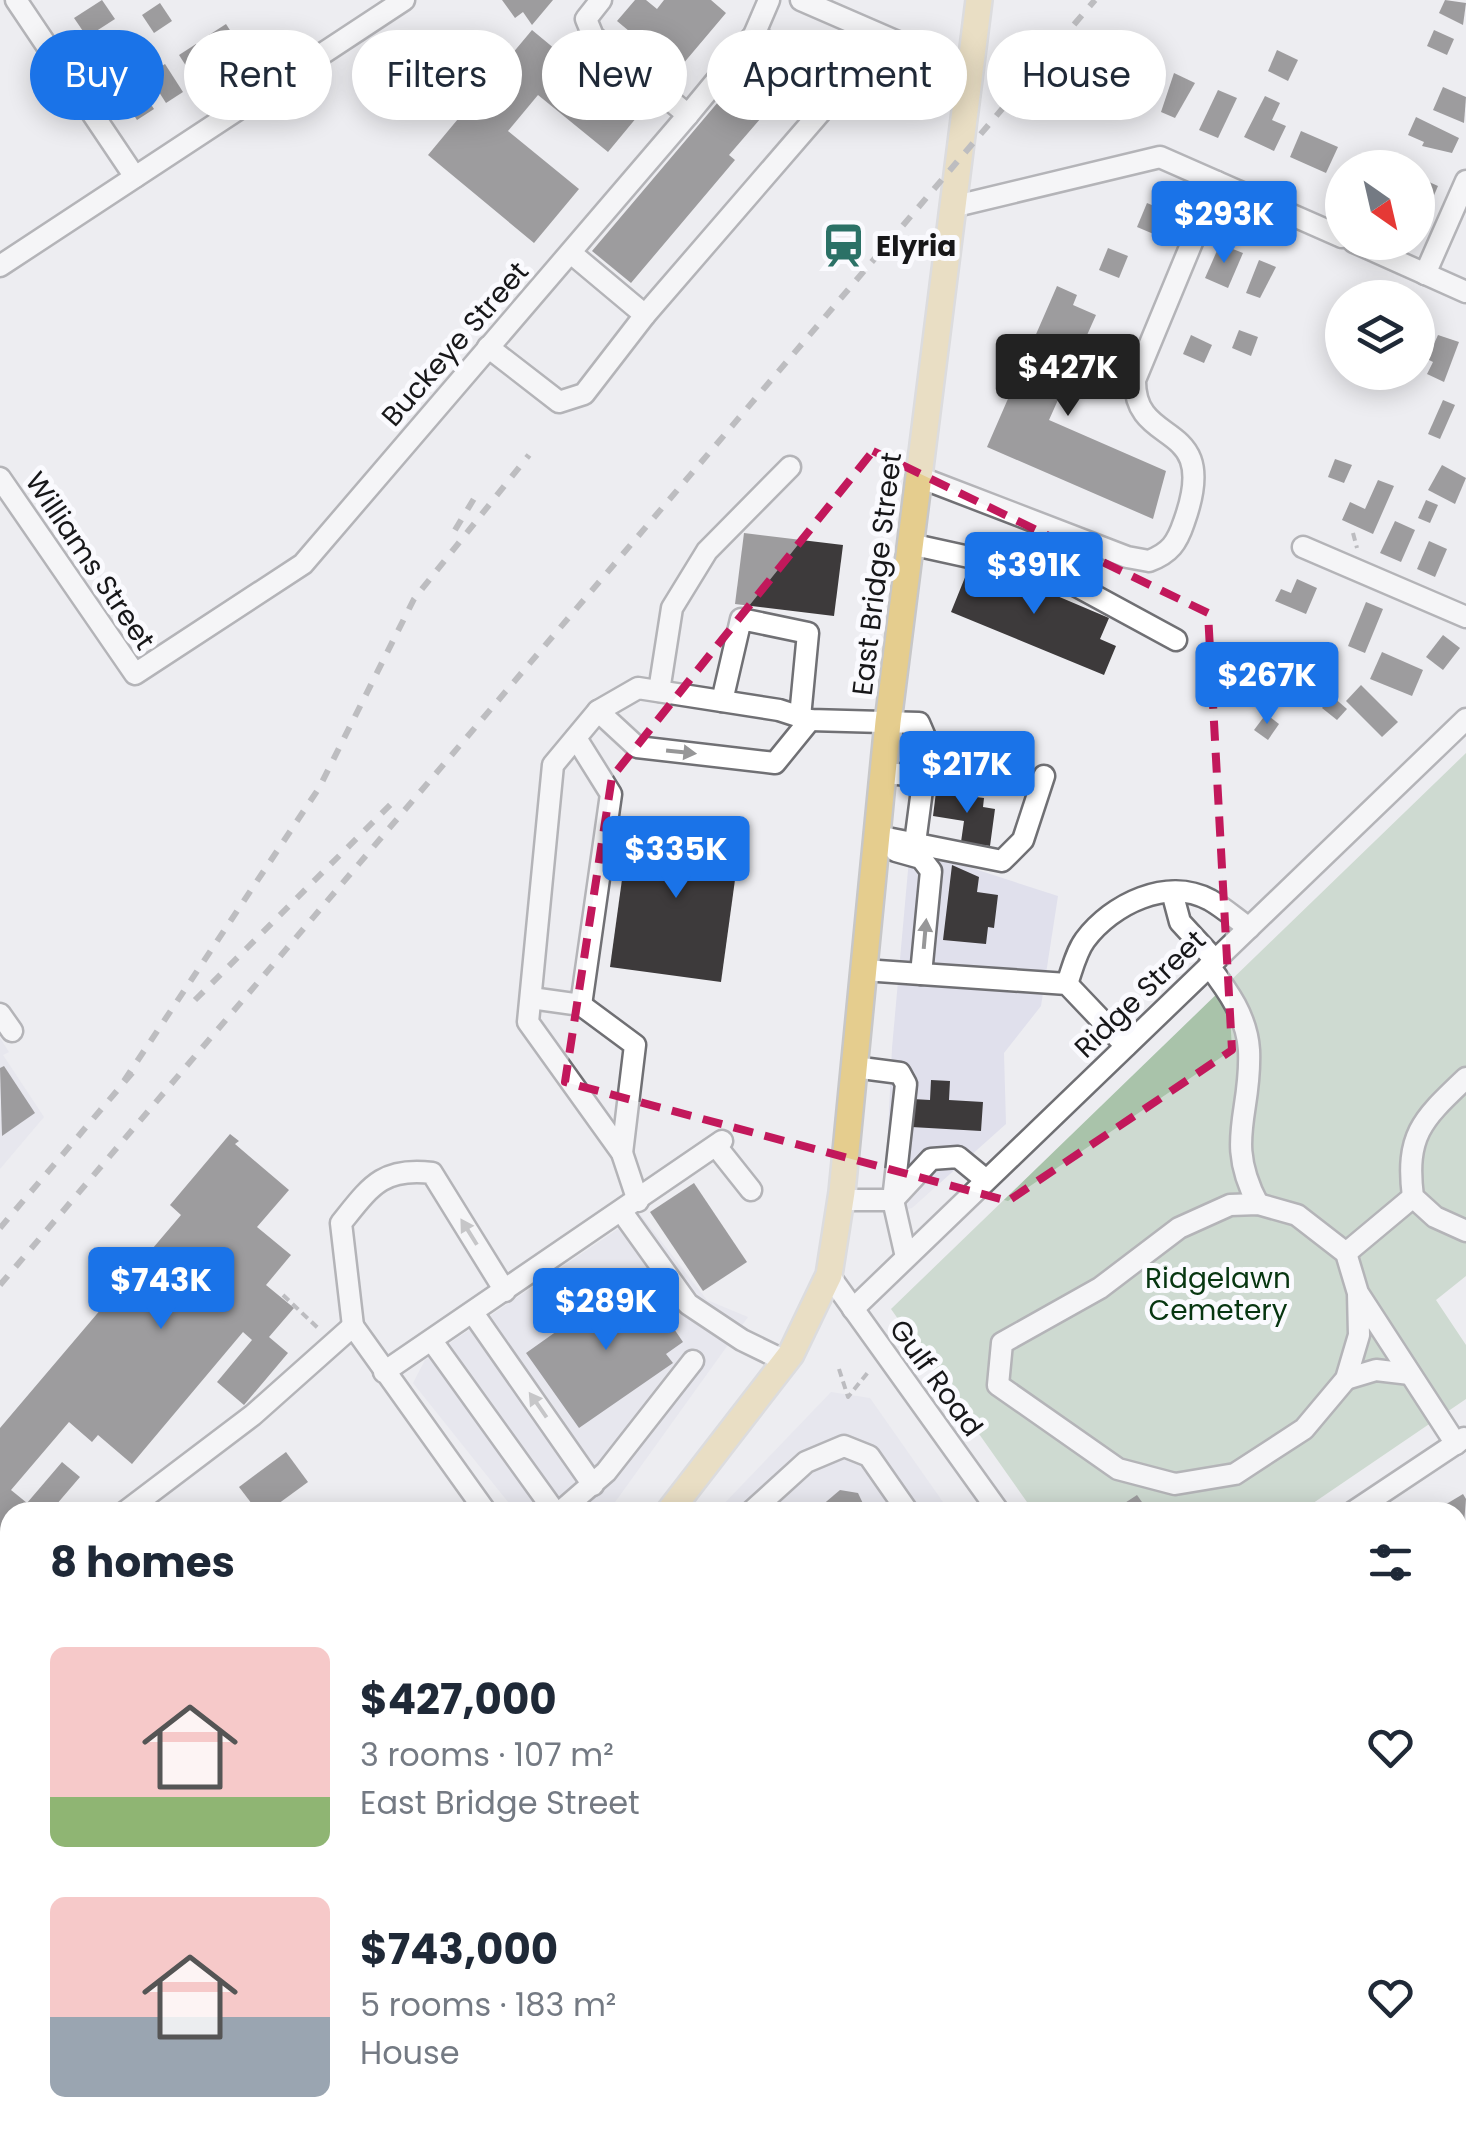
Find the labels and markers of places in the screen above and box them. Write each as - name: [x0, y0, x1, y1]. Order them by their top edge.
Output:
- pin: $293K: [1154, 181, 1294, 266]
- station icon: Elyria: [819, 222, 867, 270]
- place label: Elyria: [876, 227, 956, 266]
- pin: $427K: [998, 334, 1138, 419]
- pin: $391K: [964, 532, 1104, 617]
- pin: $267K: [1197, 642, 1337, 727]
- pin: $217K: [897, 731, 1037, 816]
- pin: $335K: [606, 816, 746, 901]
- pin: $743K: [91, 1247, 231, 1332]
- pin: $289K: [536, 1268, 676, 1353]

